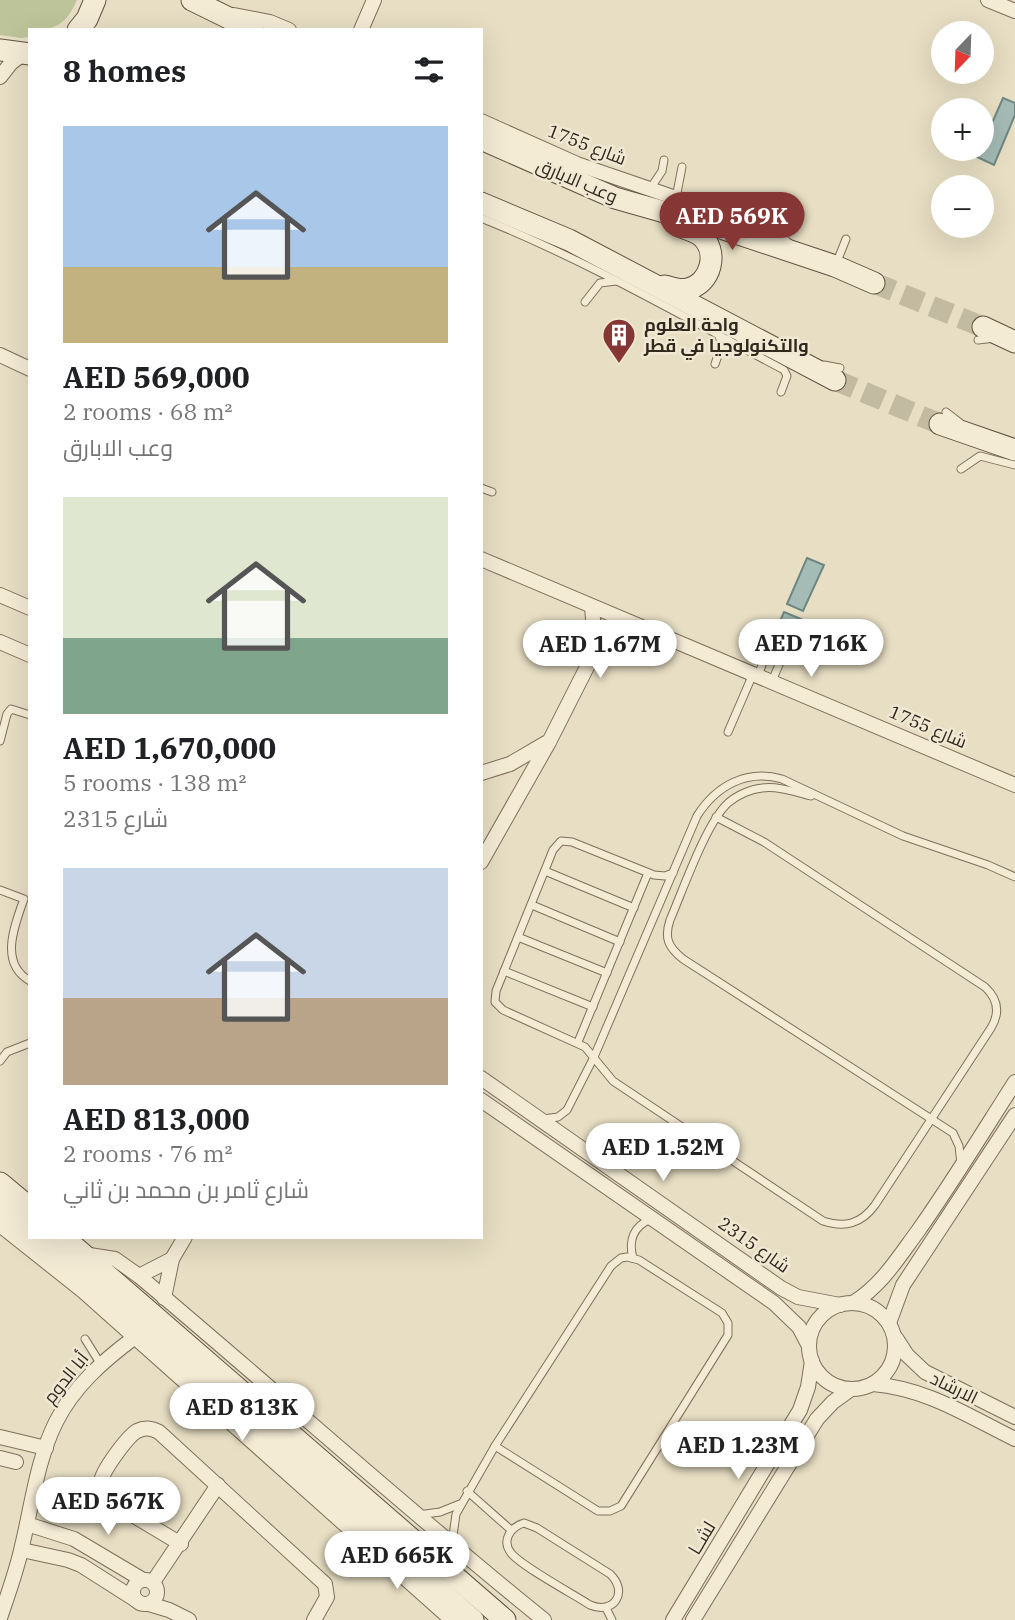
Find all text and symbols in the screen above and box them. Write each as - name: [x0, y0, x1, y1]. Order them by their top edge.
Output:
- north arrow: [931, 21, 994, 84]
- map controls: [931, 21, 994, 238]
- text: 8 homes: [63, 51, 186, 90]
- icon: filters: [410, 51, 448, 89]
- button: +: [931, 98, 994, 161]
- street label: شارع 1755: [544, 119, 630, 171]
- street label: وعب الابارق: [533, 153, 621, 209]
- icon: home: [193, 172, 319, 298]
- button: −: [931, 175, 994, 238]
- pin: AED 569K: [660, 192, 804, 252]
- text: AED 569K: [676, 200, 788, 230]
- place label: واحة العلوم والتكنولوجيا في قطر: [643, 313, 809, 361]
- building icon: واحة العلوم والتكنولوجيا في قطر: [600, 316, 638, 365]
- text: AED 569,000: [63, 357, 250, 396]
- text: 2 rooms · 68 m²: [63, 396, 233, 426]
- text: وعب الابارق: [63, 432, 173, 462]
- icon: home: [193, 543, 319, 669]
- pin: AED 1.67M: [520, 620, 680, 680]
- pin: AED 716K: [739, 620, 883, 679]
- text: AED 716K: [755, 627, 867, 657]
- text: AED 1.67M: [539, 628, 661, 658]
- street label: شارع 1755: [885, 700, 971, 754]
- text: AED 1,670,000: [63, 728, 276, 767]
- text: 5 rooms · 138 m²: [63, 767, 246, 797]
- text: شارع 2315: [63, 803, 168, 833]
- icon: home: [193, 914, 319, 1040]
- text: AED 813,000: [63, 1099, 250, 1138]
- pin: AED 1.52M: [583, 1124, 743, 1183]
- text: AED 1.52M: [602, 1131, 724, 1161]
- text: 2 rooms · 76 m²: [63, 1138, 233, 1168]
- text: شارع ثامر بن محمد بن ثاني: [63, 1174, 309, 1204]
- street label: شارع 2315: [713, 1212, 795, 1278]
- street label: أبا الدوم: [38, 1347, 94, 1409]
- street label: الارشاد: [927, 1366, 982, 1409]
- pin: AED 813K: [170, 1384, 314, 1443]
- text: AED 813K: [186, 1391, 298, 1421]
- pin: AED 1.23M: [658, 1422, 818, 1481]
- text: AED 1.23M: [677, 1429, 799, 1459]
- pin: AED 567K: [36, 1478, 180, 1537]
- text: AED 567K: [52, 1485, 164, 1515]
- street label: لشــا: [683, 1517, 720, 1559]
- pin: AED 665K: [325, 1532, 469, 1591]
- text: AED 665K: [341, 1539, 453, 1569]

